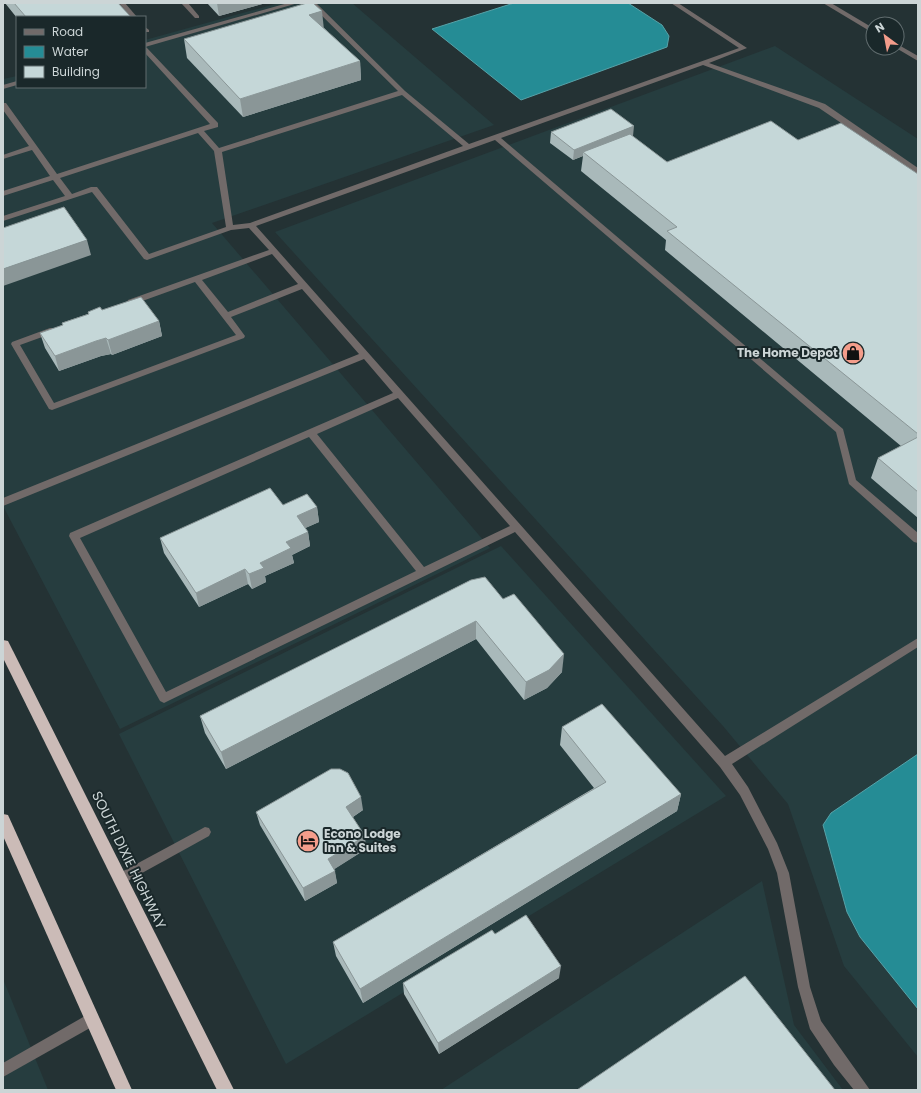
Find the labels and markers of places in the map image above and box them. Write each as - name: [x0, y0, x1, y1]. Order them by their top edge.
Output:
- shop icon: The Home Depot: [840, 340, 866, 366]
- place label: The Home Depot: [737, 344, 838, 361]
- place label: Econo Lodge Inn & Suites: [324, 825, 401, 856]
- hotel icon: Econo Lodge Inn & Suites: [295, 828, 321, 854]

